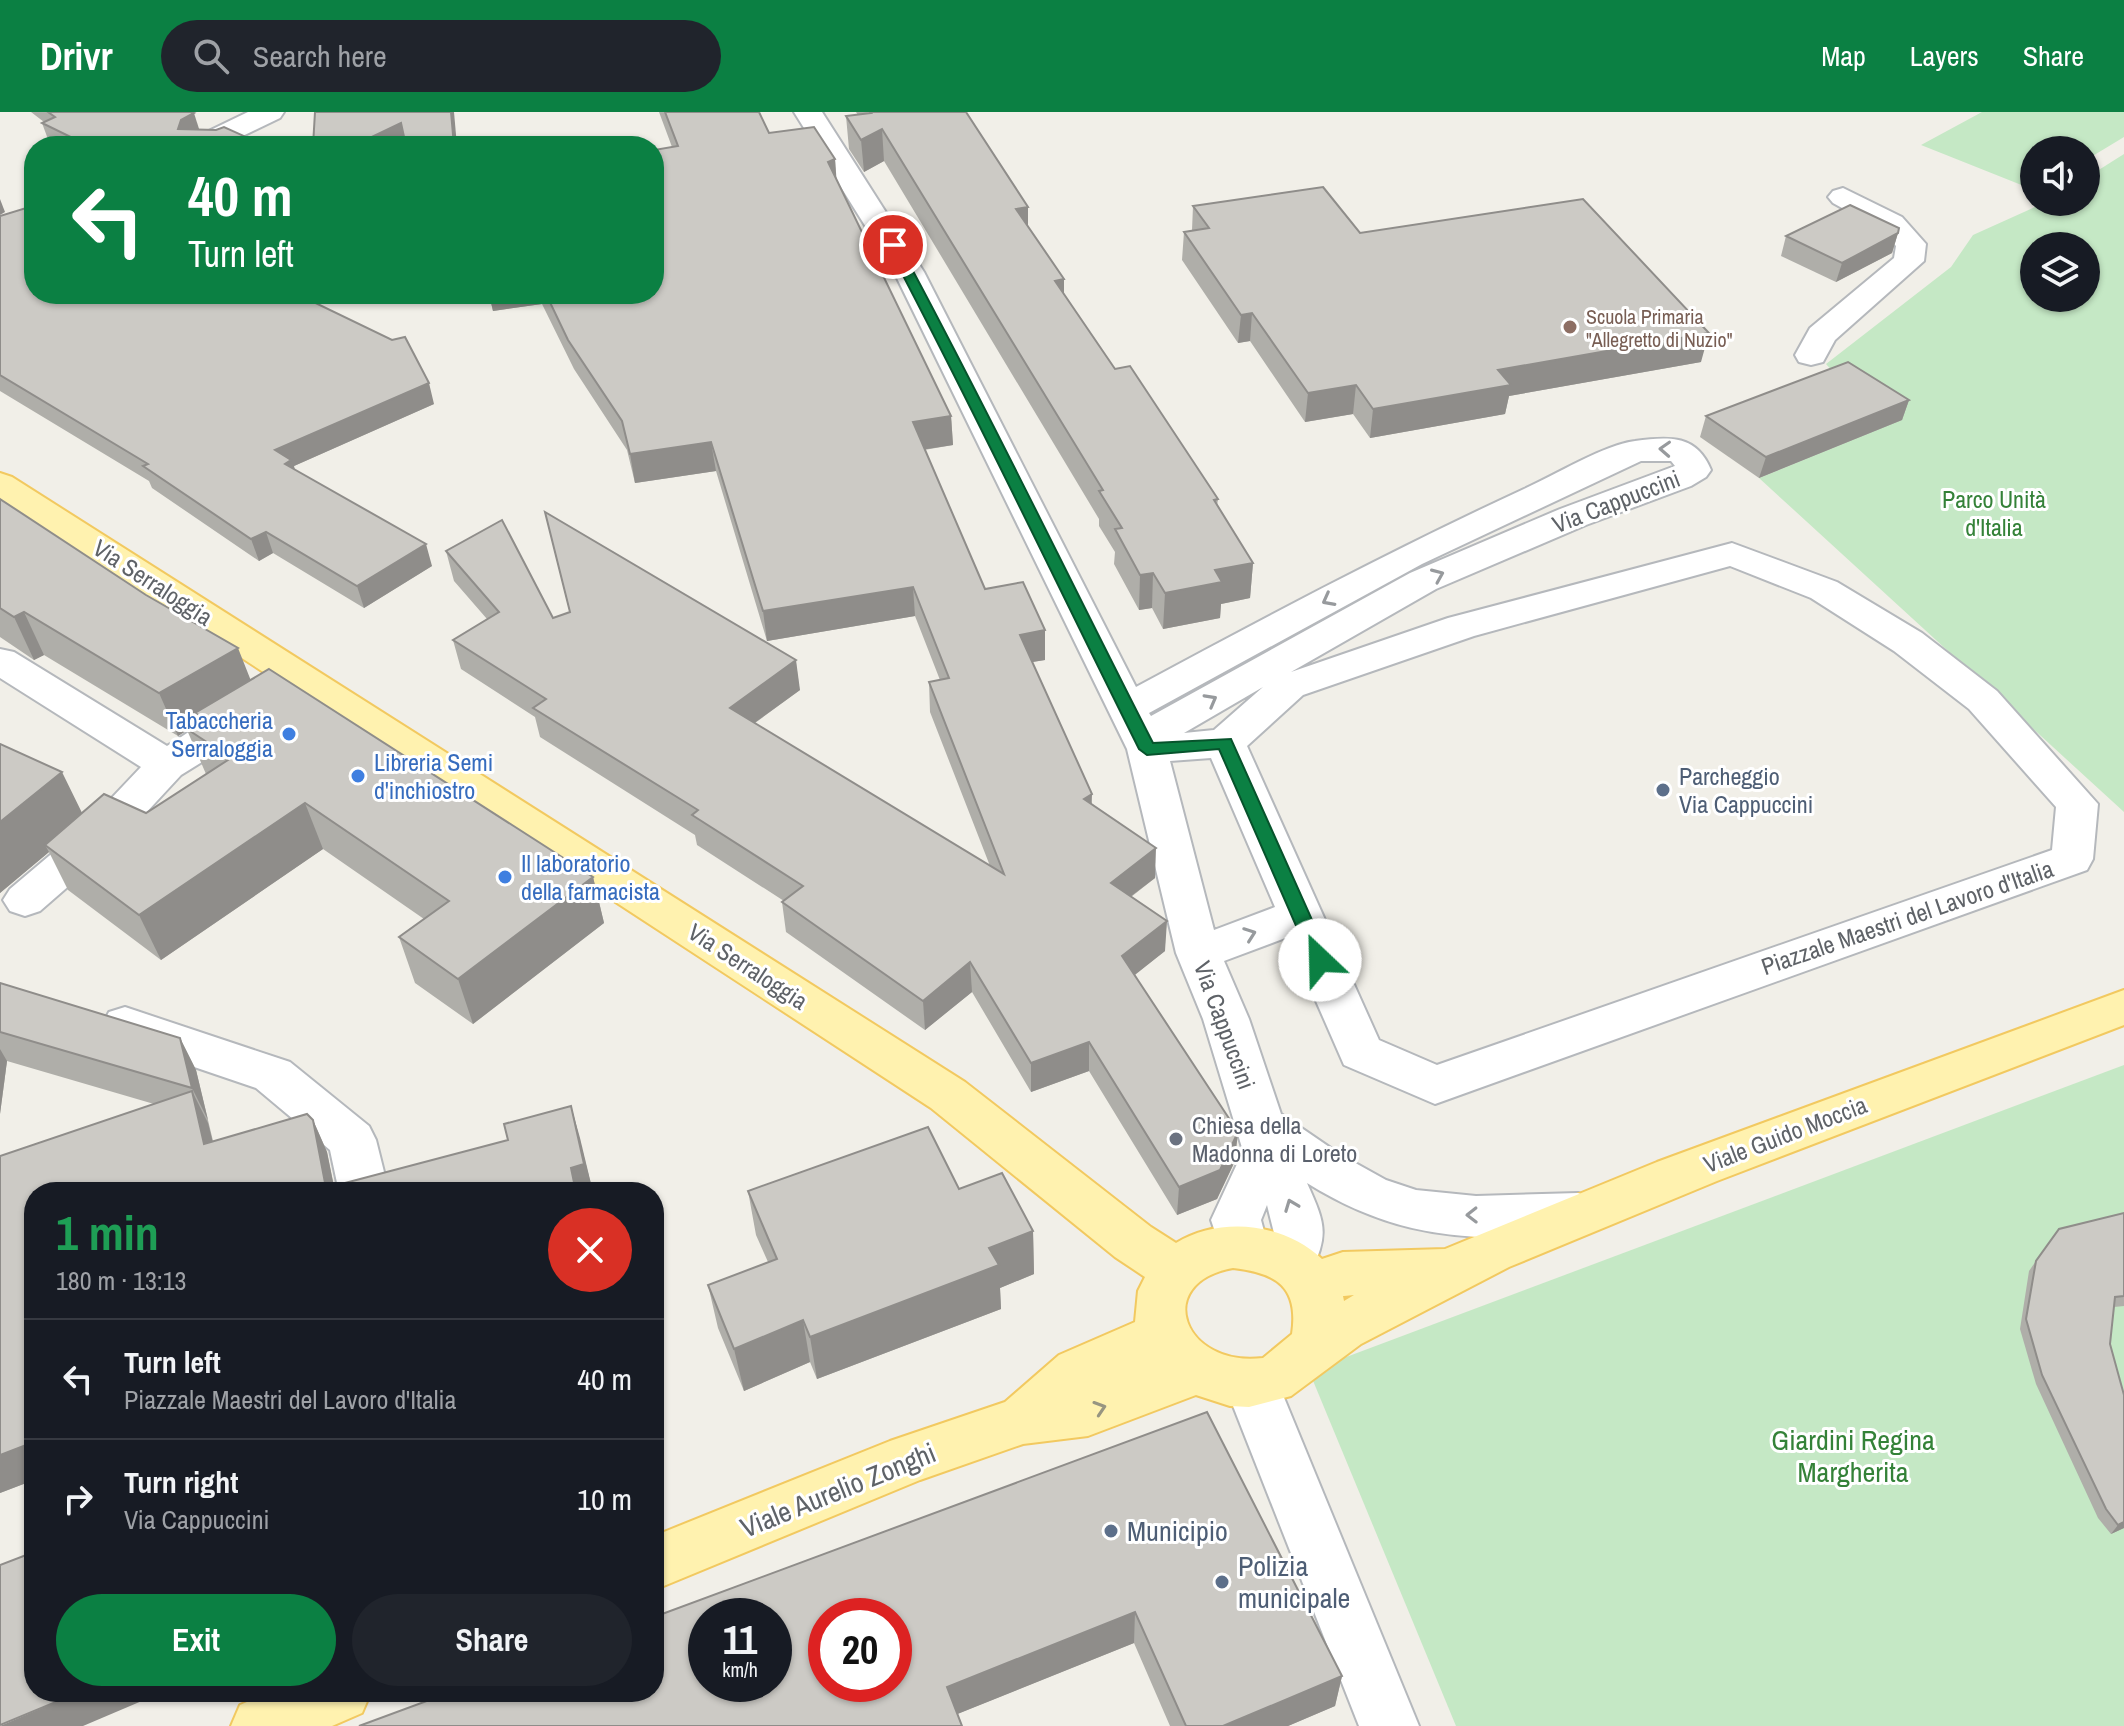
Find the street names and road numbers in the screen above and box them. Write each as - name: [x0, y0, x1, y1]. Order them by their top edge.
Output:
- street label: Via Cappuccini: [1548, 462, 1684, 540]
- street label: Via Serraloggia: [87, 531, 219, 633]
- street label: Piazzale Maestri del Lavoro d'Italia: [1757, 852, 2057, 982]
- street label: Via Serraloggia: [682, 915, 814, 1017]
- street label: Via Cappuccini: [1187, 956, 1263, 1094]
- street label: Viale Guido Moccia: [1699, 1088, 1871, 1180]
- street label: Viale Aurelio Zonghi: [735, 1433, 941, 1547]

